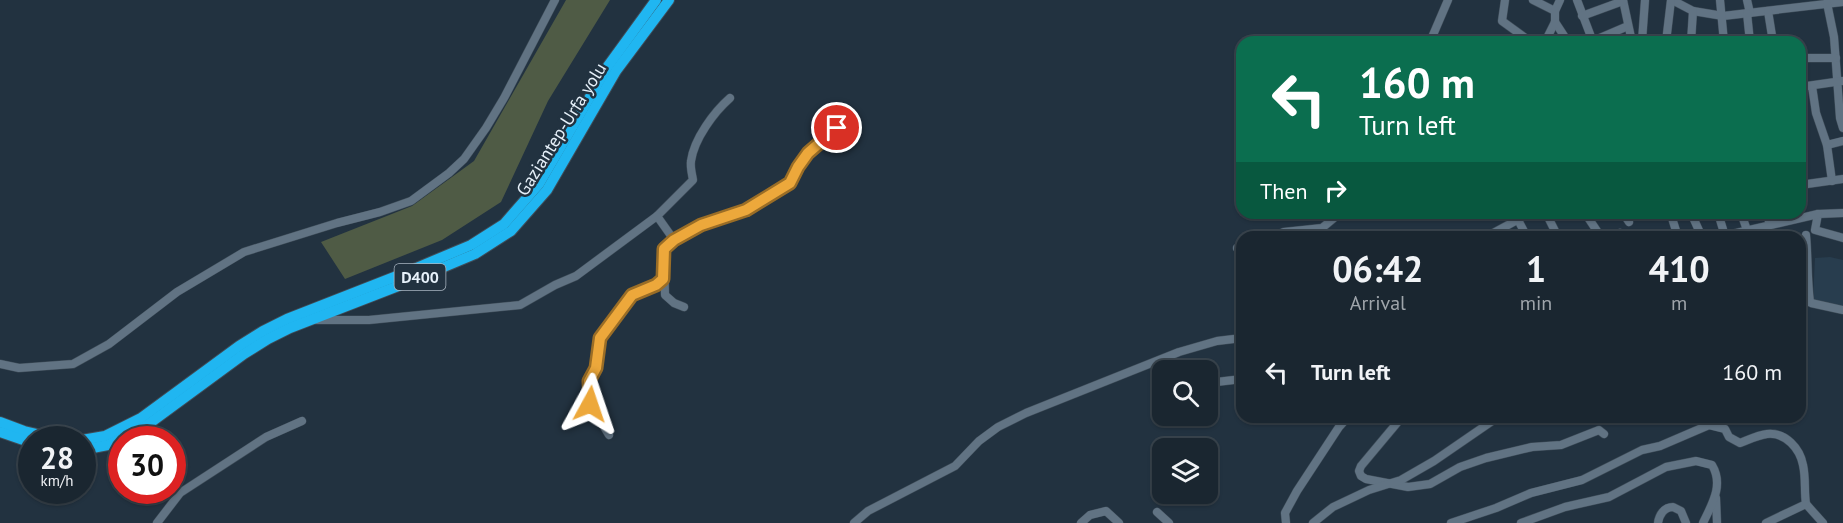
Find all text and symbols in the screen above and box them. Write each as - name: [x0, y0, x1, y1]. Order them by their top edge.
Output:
- text: 160 m: [1359, 55, 1475, 110]
- street label: Gaziantep-Urfa yolu: [511, 58, 611, 200]
- icon: left: [1260, 60, 1338, 138]
- pin: [811, 102, 862, 153]
- text: Turn left: [1359, 108, 1456, 142]
- icon: arrive: [820, 111, 853, 144]
- icon: right: [1319, 174, 1352, 207]
- text: Then: [1260, 177, 1307, 205]
- text: 06:42: [1332, 245, 1424, 292]
- text: 1: [1526, 245, 1546, 292]
- text: 410: [1649, 245, 1710, 292]
- road number: D400: [394, 264, 446, 290]
- text: Arrival: [1350, 290, 1406, 316]
- text: min: [1520, 290, 1552, 316]
- text: m: [1671, 290, 1687, 316]
- icon: left: [1260, 356, 1293, 389]
- text: Turn left: [1311, 358, 1391, 386]
- text: 160 m: [1722, 358, 1782, 386]
- map controls: [1152, 360, 1218, 504]
- button: search: [1152, 360, 1218, 426]
- position arrow: [558, 372, 622, 436]
- speed limit sign: 30: [108, 426, 186, 504]
- text: 28: [40, 438, 74, 477]
- button: layers: [1152, 438, 1218, 504]
- text: km/h: [41, 471, 73, 490]

